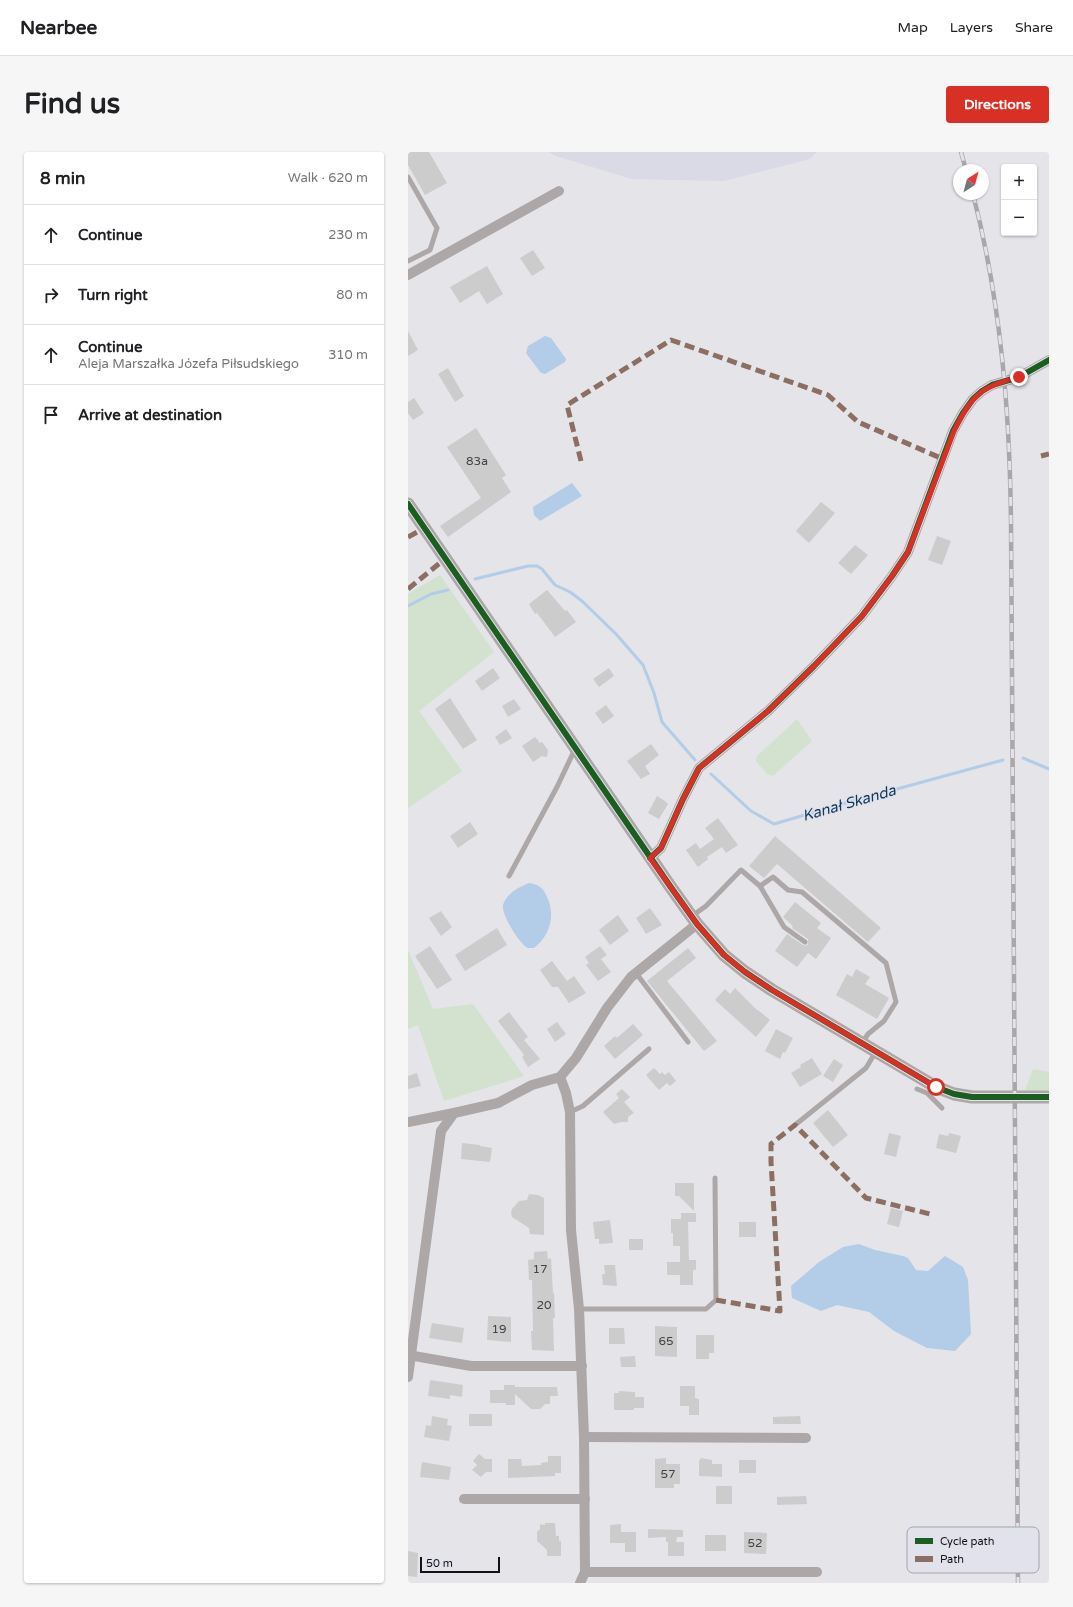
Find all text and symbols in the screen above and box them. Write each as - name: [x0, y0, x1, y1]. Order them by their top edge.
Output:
- text: Nearbee: [20, 17, 97, 39]
- text: Map: [898, 19, 928, 36]
- text: Layers: [950, 19, 993, 36]
- text: Share: [1015, 19, 1053, 36]
- button: Directions: [946, 86, 1049, 123]
- text: Find us: [24, 87, 120, 121]
- north arrow: [953, 164, 989, 200]
- map controls: [1001, 164, 1037, 236]
- button: +: [1001, 164, 1037, 200]
- text: 8 min: [40, 168, 85, 189]
- text: Walk · 620 m: [288, 170, 368, 186]
- button: −: [1001, 200, 1037, 236]
- icon: ahead: [40, 224, 62, 246]
- text: Continue: [78, 226, 142, 244]
- text: 230 m: [328, 227, 368, 243]
- icon: right: [40, 284, 62, 306]
- text: Turn right: [78, 286, 148, 304]
- text: 80 m: [336, 287, 368, 303]
- text: Continue: [78, 338, 142, 356]
- icon: ahead: [40, 344, 62, 366]
- text: 310 m: [328, 347, 368, 363]
- text: Aleja Marszałka Józefa Piłsudskiego: [78, 356, 299, 372]
- route end: [1010, 368, 1028, 386]
- icon: arrive: [40, 404, 62, 426]
- text: Arrive at destination: [78, 406, 222, 424]
- house number: 83a: [466, 454, 488, 468]
- water label: Kanał Skanda: [800, 781, 898, 825]
- route start: [927, 1078, 945, 1096]
- house number: 17: [532, 1262, 548, 1276]
- house number: 20: [536, 1298, 552, 1312]
- house number: 19: [491, 1322, 507, 1336]
- house number: 65: [658, 1334, 674, 1348]
- house number: 57: [660, 1467, 676, 1481]
- legend: [907, 1527, 1039, 1573]
- text: Cycle path: [940, 1535, 995, 1548]
- house number: 52: [747, 1536, 763, 1550]
- text: Path: [940, 1553, 964, 1566]
- scale bar: [420, 1555, 500, 1574]
- text: 50 m: [426, 1557, 453, 1570]

